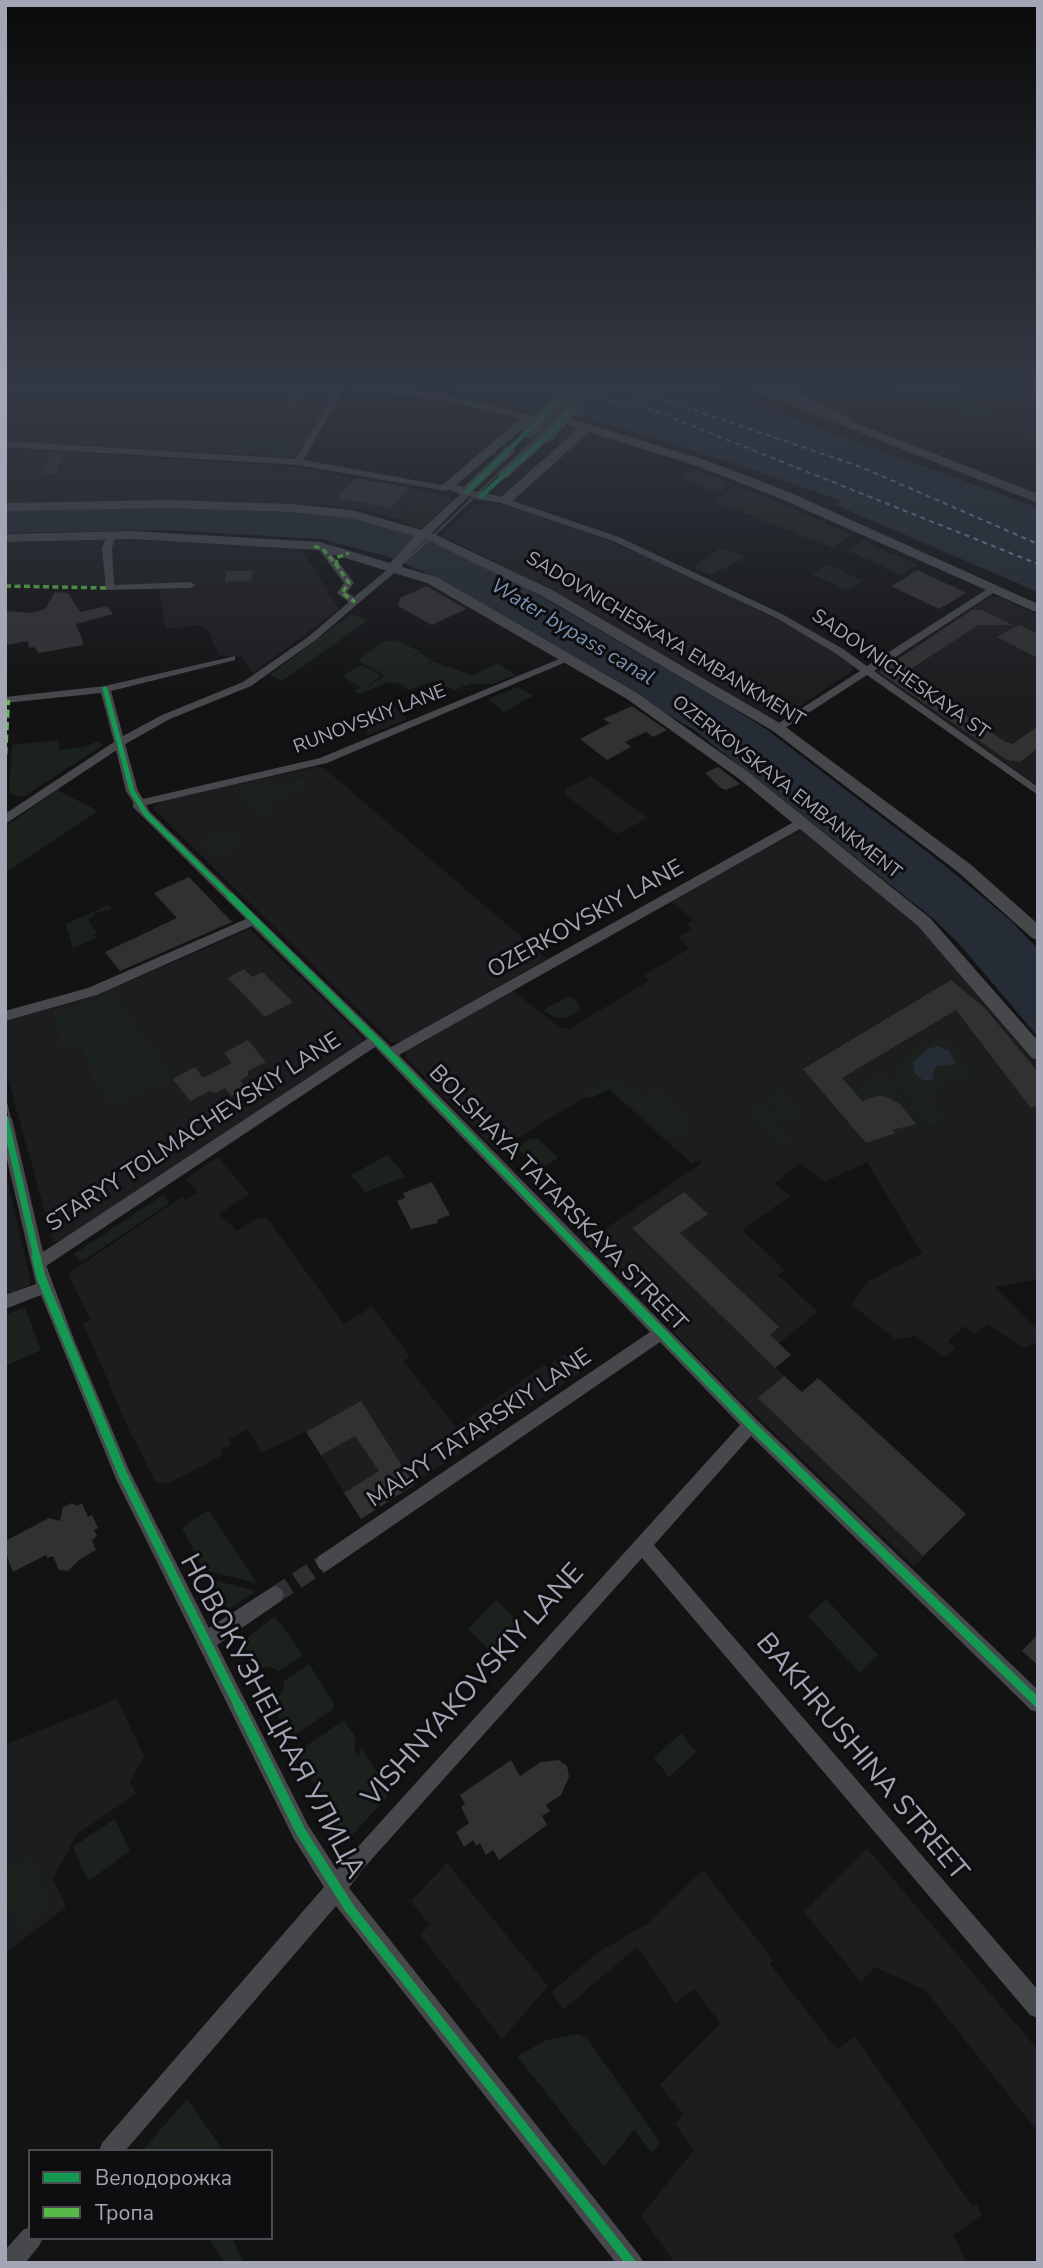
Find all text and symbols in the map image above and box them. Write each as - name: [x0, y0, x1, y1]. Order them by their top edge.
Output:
- street label: SADOVNICHESKAYA EMBANKMENT: [522, 548, 808, 732]
- water label: Water bypass canal: [486, 574, 658, 692]
- street label: SADOVNICHESKAYA ST: [807, 605, 993, 745]
- street label: RUNOVSKIY LANE: [291, 680, 449, 760]
- street label: OZERKOVSKAYA EMBANKMENT: [667, 691, 905, 885]
- street label: OZERKOVSKIY LANE: [483, 855, 689, 985]
- street label: STARYY TOLMACHEVSKIY LANE: [42, 1027, 346, 1239]
- street label: BOLSHAYA TATARSKAYA STREET: [422, 1060, 692, 1338]
- street label: MALYY TATARSKIY LANE: [363, 1344, 597, 1514]
- street label: НОВОКУЗНЕЦКАЯ УЛИЦА: [171, 1549, 371, 1885]
- street label: VISHNYAKOVSKIY LANE: [356, 1558, 592, 1814]
- street label: BAKHRUSHINA STREET: [748, 1627, 974, 1889]
- legend: [28, 2149, 273, 2240]
- text: Велодорожка: [95, 2164, 232, 2192]
- text: Тропа: [95, 2199, 154, 2227]

